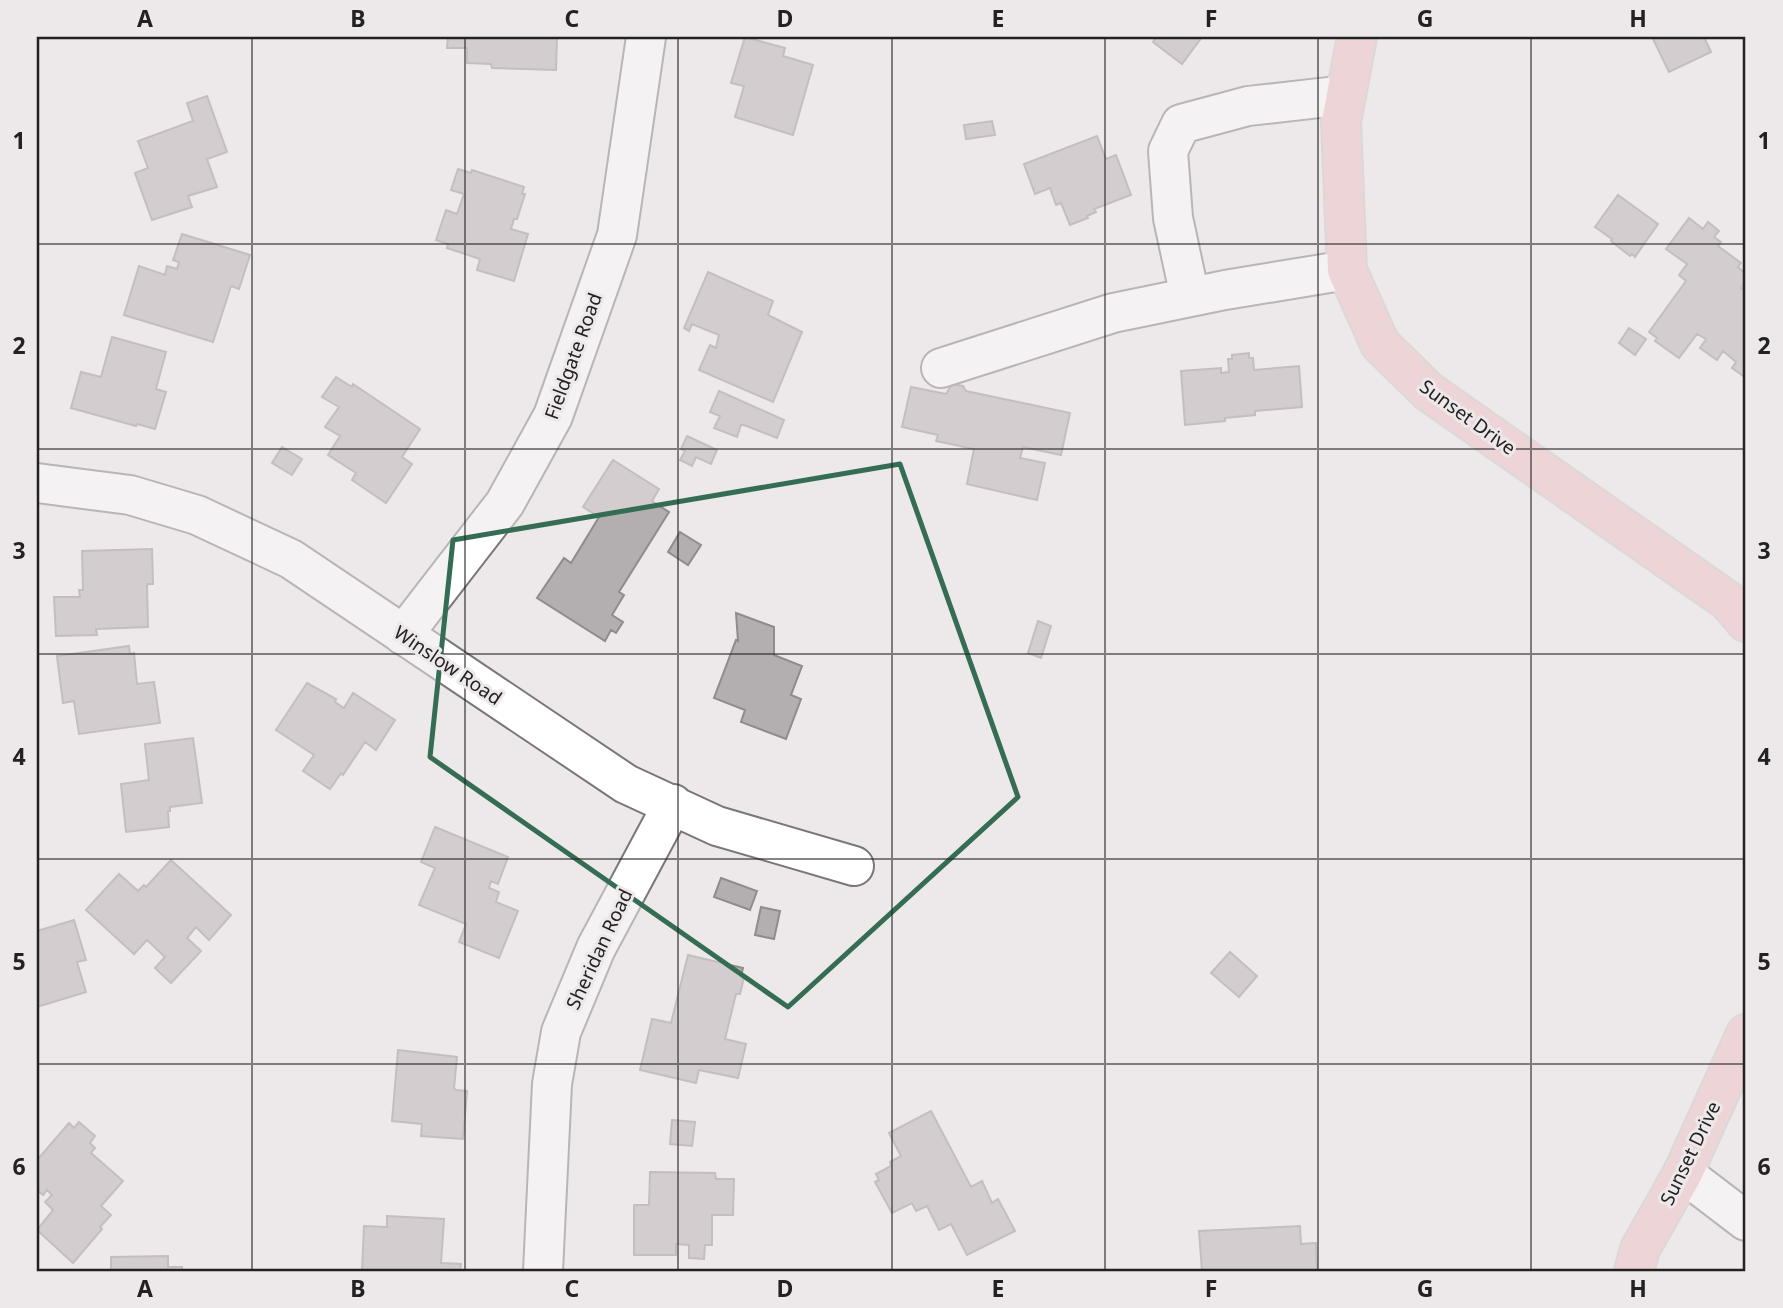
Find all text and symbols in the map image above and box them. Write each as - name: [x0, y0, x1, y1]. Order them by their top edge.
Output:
- text: A: [137, 2, 153, 34]
- text: B: [350, 2, 366, 34]
- text: C: [565, 2, 580, 34]
- text: D: [777, 2, 793, 34]
- text: E: [992, 2, 1004, 34]
- text: F: [1205, 2, 1217, 34]
- text: G: [1417, 2, 1433, 34]
- text: H: [1629, 2, 1647, 34]
- text: 1: [12, 124, 26, 156]
- text: 1: [1757, 124, 1771, 156]
- street label: Fieldgate Road: [538, 289, 608, 423]
- text: 2: [12, 329, 26, 361]
- text: 2: [1757, 329, 1771, 361]
- street label: Sunset Drive: [1415, 373, 1521, 461]
- text: 3: [12, 534, 26, 566]
- text: 3: [1757, 534, 1771, 566]
- street label: Winslow Road: [389, 619, 507, 711]
- text: 4: [12, 740, 26, 772]
- text: 4: [1757, 740, 1771, 772]
- street label: Sheridan Road: [560, 884, 638, 1014]
- text: 5: [12, 945, 26, 977]
- text: 5: [1757, 945, 1771, 977]
- street label: Sunset Drive: [1654, 1097, 1726, 1209]
- text: 6: [12, 1150, 26, 1182]
- text: 6: [1757, 1150, 1771, 1182]
- text: A: [137, 1272, 153, 1304]
- text: B: [350, 1272, 366, 1304]
- text: C: [565, 1272, 580, 1304]
- text: D: [777, 1272, 793, 1304]
- text: E: [992, 1272, 1004, 1304]
- text: F: [1205, 1272, 1217, 1304]
- text: G: [1417, 1272, 1433, 1304]
- text: H: [1629, 1272, 1647, 1304]

